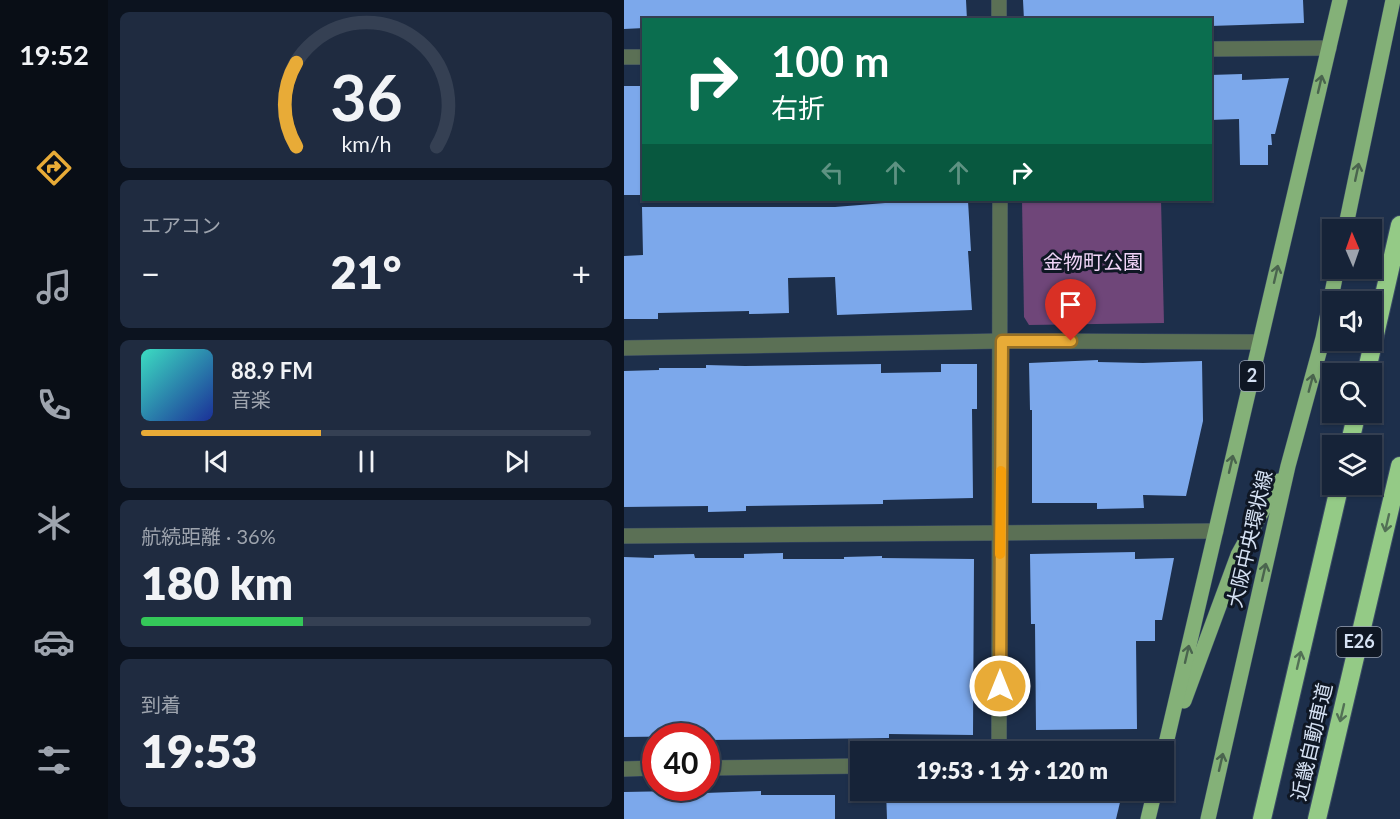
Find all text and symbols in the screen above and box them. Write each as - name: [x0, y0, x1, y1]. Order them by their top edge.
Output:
- text: 100 m: [771, 36, 889, 86]
- text: 19:52: [19, 38, 89, 71]
- icon: right: [672, 42, 750, 120]
- text: 36: [330, 59, 402, 134]
- one-way arrow: [1315, 75, 1327, 94]
- text: 右折: [771, 91, 825, 124]
- text: km/h: [341, 131, 391, 157]
- icon: directions: [33, 147, 75, 189]
- icon: left: [816, 156, 849, 189]
- icon: ahead: [879, 156, 912, 189]
- icon: ahead: [942, 156, 975, 189]
- icon: right: [1005, 156, 1038, 189]
- one-way arrow: [1352, 163, 1363, 183]
- text: エアコン: [141, 213, 221, 237]
- north arrow: [1322, 219, 1382, 279]
- map controls: [1322, 219, 1382, 495]
- text: 21°: [331, 245, 401, 299]
- park label: 金物町公園: [1043, 249, 1143, 273]
- text: −: [141, 253, 160, 293]
- text: +: [572, 253, 591, 293]
- one-way arrow: [1271, 265, 1282, 284]
- icon: music: [33, 266, 75, 308]
- pin: [1045, 279, 1096, 341]
- icon: arrive: [1054, 288, 1087, 321]
- button: sound: [1322, 291, 1382, 351]
- text: 88.9 FM: [231, 357, 313, 384]
- road number: 2: [1240, 361, 1264, 391]
- button: search: [1322, 363, 1382, 423]
- one-way arrow: [1305, 373, 1317, 392]
- icon: phone: [33, 384, 75, 426]
- text: 音楽: [231, 387, 271, 411]
- button: layers: [1322, 435, 1382, 495]
- icon: previous: [200, 445, 233, 478]
- icon: pause: [350, 445, 383, 478]
- icon: next: [500, 445, 533, 478]
- one-way arrow: [1226, 455, 1238, 474]
- street label: 大阪中央環状線: [1222, 468, 1276, 610]
- icon: climate: [33, 502, 75, 544]
- one-way arrow: [1380, 513, 1392, 532]
- text: 航続距離 · 36%: [141, 524, 276, 548]
- text: 180 km: [141, 556, 293, 610]
- one-way arrow: [1259, 563, 1270, 582]
- icon: car: [33, 621, 75, 663]
- road number: E26: [1336, 627, 1382, 657]
- one-way arrow: [1181, 645, 1193, 664]
- one-way arrow: [1294, 650, 1306, 669]
- position arrow: [968, 654, 1032, 718]
- street label: 近畿自動車道: [1286, 681, 1336, 803]
- text: 到着: [141, 692, 181, 716]
- one-way arrow: [1336, 703, 1348, 722]
- speed limit sign: 40: [642, 723, 720, 801]
- text: 19:53: [141, 724, 257, 778]
- icon: filters: [33, 739, 75, 781]
- one-way arrow: [1215, 753, 1227, 772]
- text: 19:53 · 1 分 · 120 m: [916, 757, 1108, 784]

